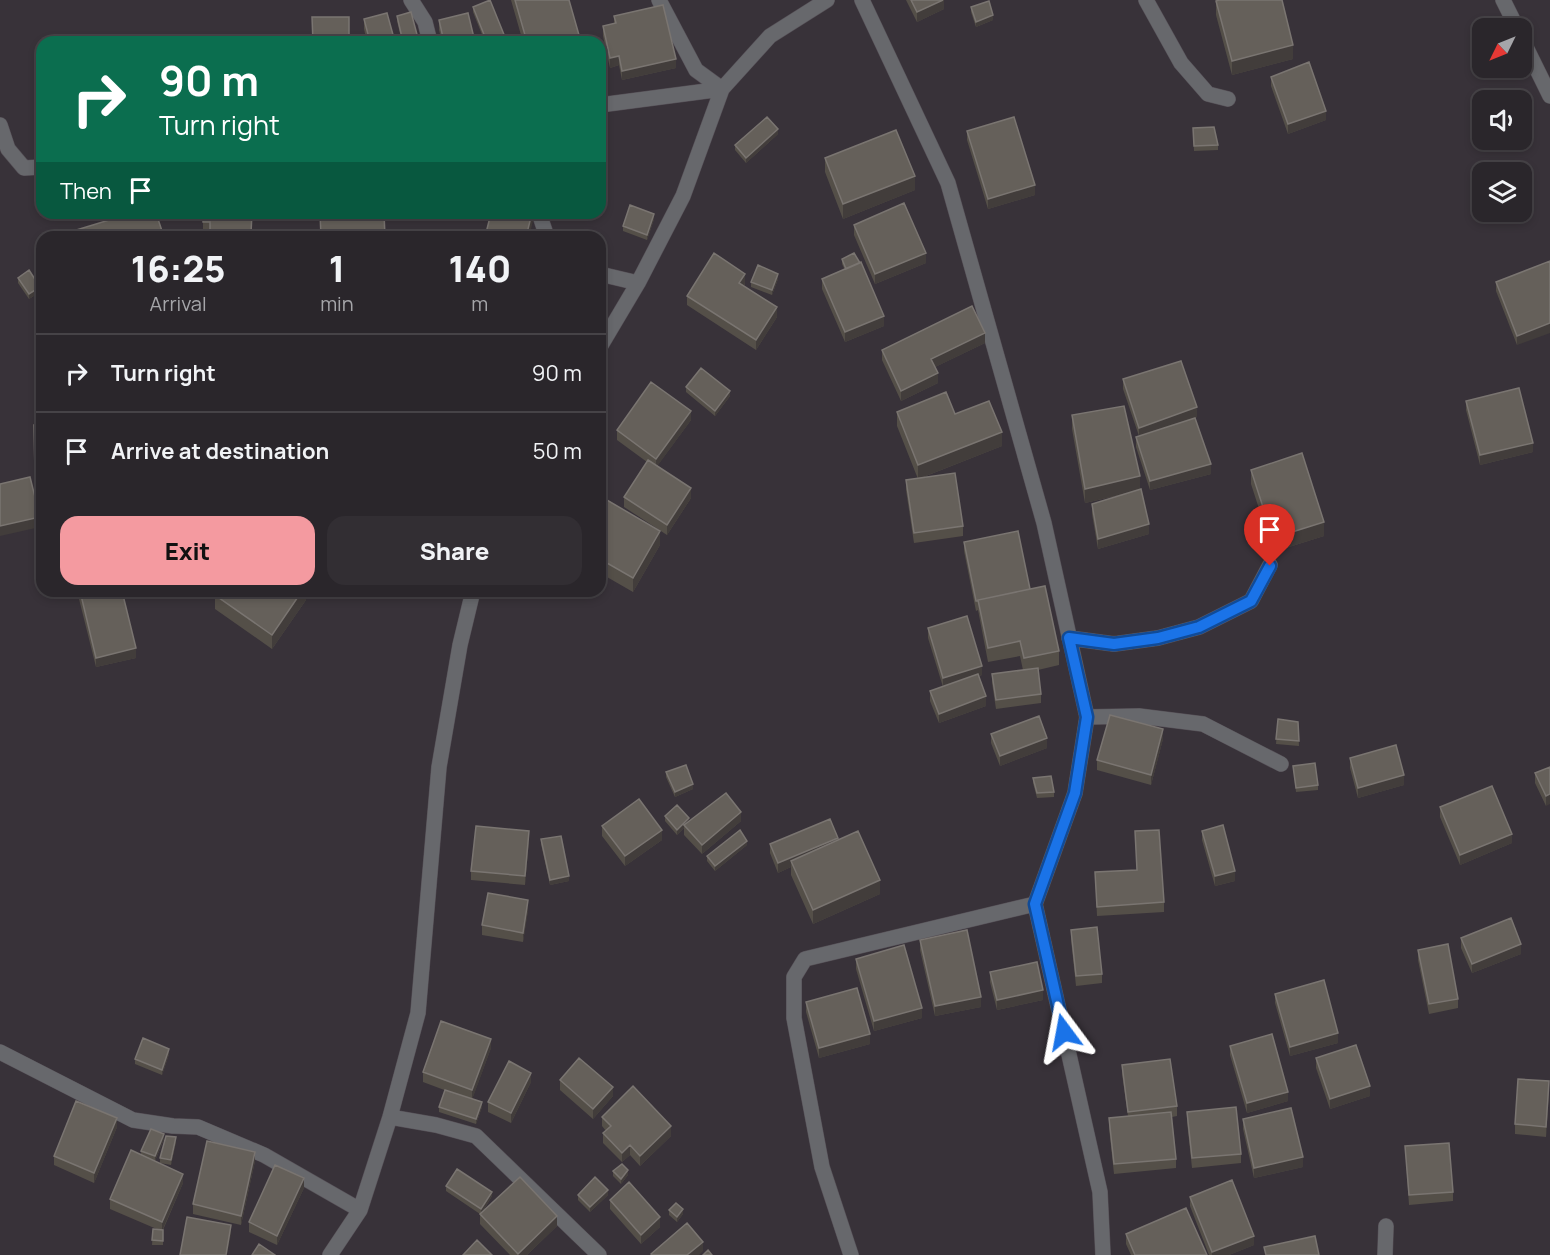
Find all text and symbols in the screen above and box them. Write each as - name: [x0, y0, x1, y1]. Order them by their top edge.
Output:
- north arrow: [1472, 18, 1532, 78]
- map controls: [1472, 18, 1532, 222]
- text: 90 m: [159, 51, 259, 109]
- icon: right: [60, 60, 138, 138]
- button: sound: [1472, 90, 1532, 150]
- text: Turn right: [159, 106, 280, 143]
- button: layers: [1472, 162, 1532, 222]
- icon: arrive: [124, 174, 157, 207]
- text: Then: [60, 176, 112, 206]
- text: 16:25: [131, 244, 225, 293]
- text: 1: [329, 244, 345, 293]
- text: 140: [448, 244, 511, 293]
- text: Arrival: [150, 290, 207, 317]
- text: min: [320, 290, 354, 317]
- text: m: [471, 290, 488, 317]
- icon: right: [60, 357, 93, 390]
- text: Turn right: [111, 358, 216, 388]
- text: 90 m: [532, 358, 582, 388]
- icon: arrive: [60, 435, 93, 468]
- text: Arrive at destination: [111, 436, 329, 466]
- text: 50 m: [533, 436, 582, 466]
- pin: [1244, 504, 1295, 566]
- icon: arrive: [1253, 513, 1286, 546]
- button: Exit: [60, 516, 315, 585]
- button: Share: [327, 516, 582, 585]
- position arrow: [1032, 1000, 1096, 1064]

